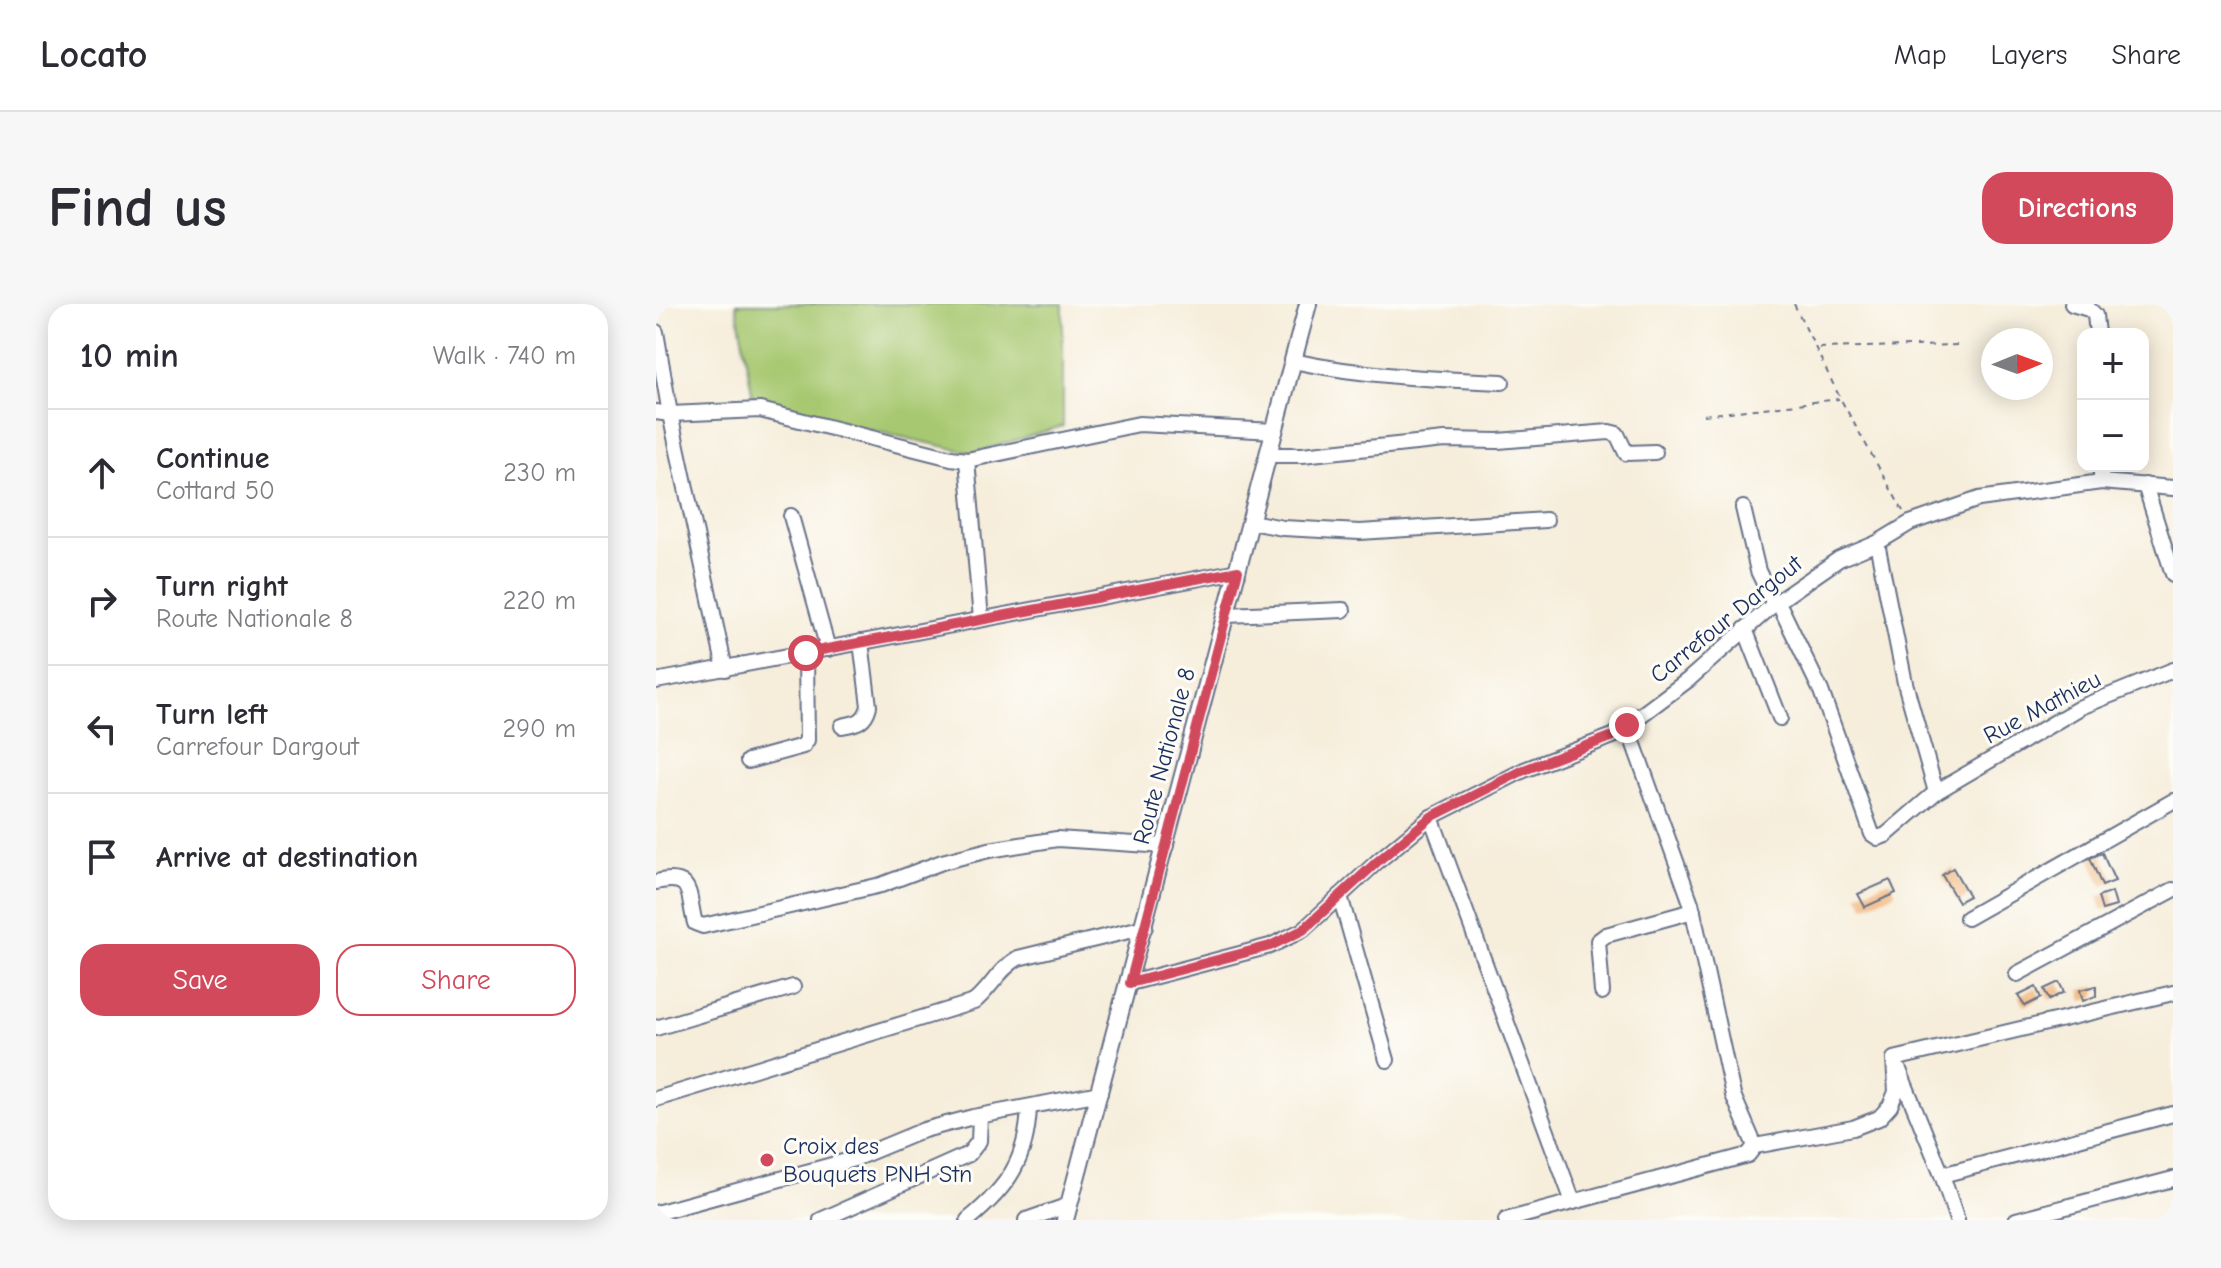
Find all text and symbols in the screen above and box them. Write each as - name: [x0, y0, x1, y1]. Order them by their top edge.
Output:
- text: Locato: [40, 33, 148, 77]
- text: Map: [1894, 39, 1947, 71]
- text: Layers: [1991, 39, 2067, 71]
- text: Share: [2111, 39, 2181, 71]
- button: Directions: [1982, 172, 2173, 244]
- text: Find us: [48, 176, 227, 240]
- north arrow: [1981, 328, 2053, 400]
- map controls: [2077, 328, 2149, 472]
- button: +: [2077, 328, 2149, 400]
- text: 10 min: [80, 336, 179, 376]
- text: Walk · 740 m: [433, 341, 576, 371]
- button: −: [2077, 400, 2149, 472]
- text: Continue: [156, 441, 270, 476]
- icon: ahead: [80, 451, 124, 495]
- text: 230 m: [503, 458, 576, 488]
- text: Cottard 50: [156, 476, 275, 506]
- street label: Carrefour Dargout: [1644, 548, 1808, 689]
- text: Turn right: [156, 569, 288, 604]
- icon: right: [80, 579, 124, 623]
- text: 220 m: [503, 586, 576, 616]
- text: Route Nationale 8: [156, 604, 353, 634]
- route start: [788, 635, 824, 671]
- street label: Rue Mathieu: [1979, 664, 2105, 750]
- street label: Route Nationale 8: [1127, 665, 1201, 847]
- text: Turn left: [156, 697, 268, 732]
- icon: left: [80, 707, 124, 751]
- route end: [1609, 707, 1645, 743]
- text: 290 m: [503, 714, 576, 744]
- text: Carrefour Dargout: [156, 732, 359, 762]
- icon: arrive: [80, 835, 124, 879]
- text: Arrive at destination: [156, 840, 418, 875]
- button: Save: [80, 944, 320, 1016]
- button: Share: [336, 944, 576, 1016]
- place label: Croix des Bouquets PNH Stn: [783, 1132, 972, 1188]
- marker: Croix des Bouquets PNH Stn: [758, 1151, 776, 1169]

